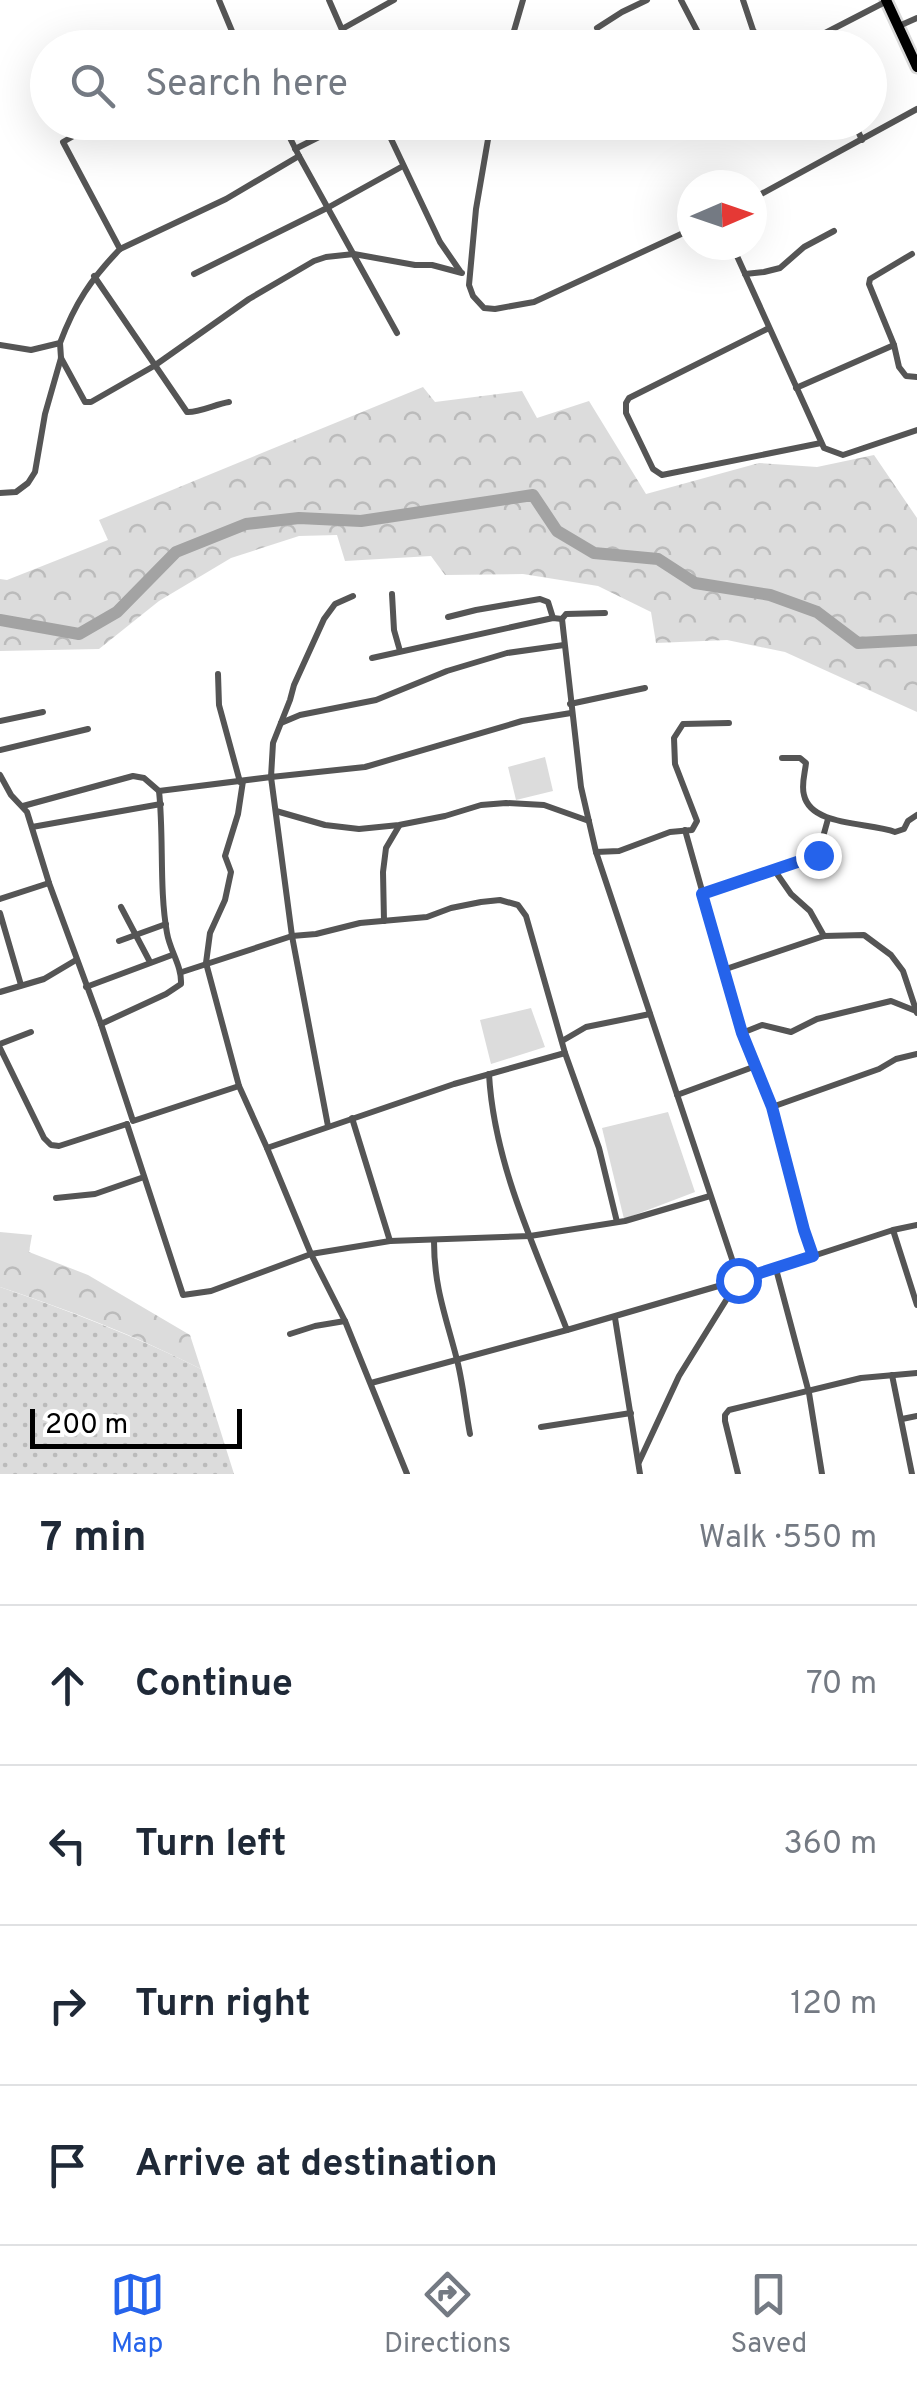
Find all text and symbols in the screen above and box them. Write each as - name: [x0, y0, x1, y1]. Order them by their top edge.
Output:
- search box: [30, 30, 887, 140]
- icon: search: [65, 58, 120, 113]
- text: Search here: [145, 61, 348, 110]
- north arrow: [677, 170, 767, 260]
- route end: [796, 833, 842, 879]
- route start: [716, 1258, 762, 1304]
- scale bar: [30, 1404, 242, 1448]
- text: 200 m: [45, 1408, 128, 1444]
- text: 7 min: [40, 1513, 147, 1566]
- text: Walk · 550 m: [699, 1519, 877, 1559]
- icon: ahead: [40, 1658, 95, 1713]
- text: Continue: [135, 1661, 293, 1710]
- text: 70 m: [806, 1665, 877, 1705]
- icon: left: [40, 1818, 95, 1873]
- text: Turn left: [135, 1821, 287, 1870]
- text: 360 m: [783, 1825, 877, 1865]
- icon: right: [40, 1978, 95, 2033]
- text: Turn right: [135, 1981, 310, 2030]
- text: 120 m: [790, 1985, 877, 2025]
- icon: arrive: [40, 2138, 95, 2193]
- text: Arrive at destination: [135, 2141, 498, 2190]
- tab: Map: [110, 2267, 165, 2363]
- tab: Directions: [384, 2267, 511, 2363]
- tab: Saved: [730, 2267, 807, 2363]

